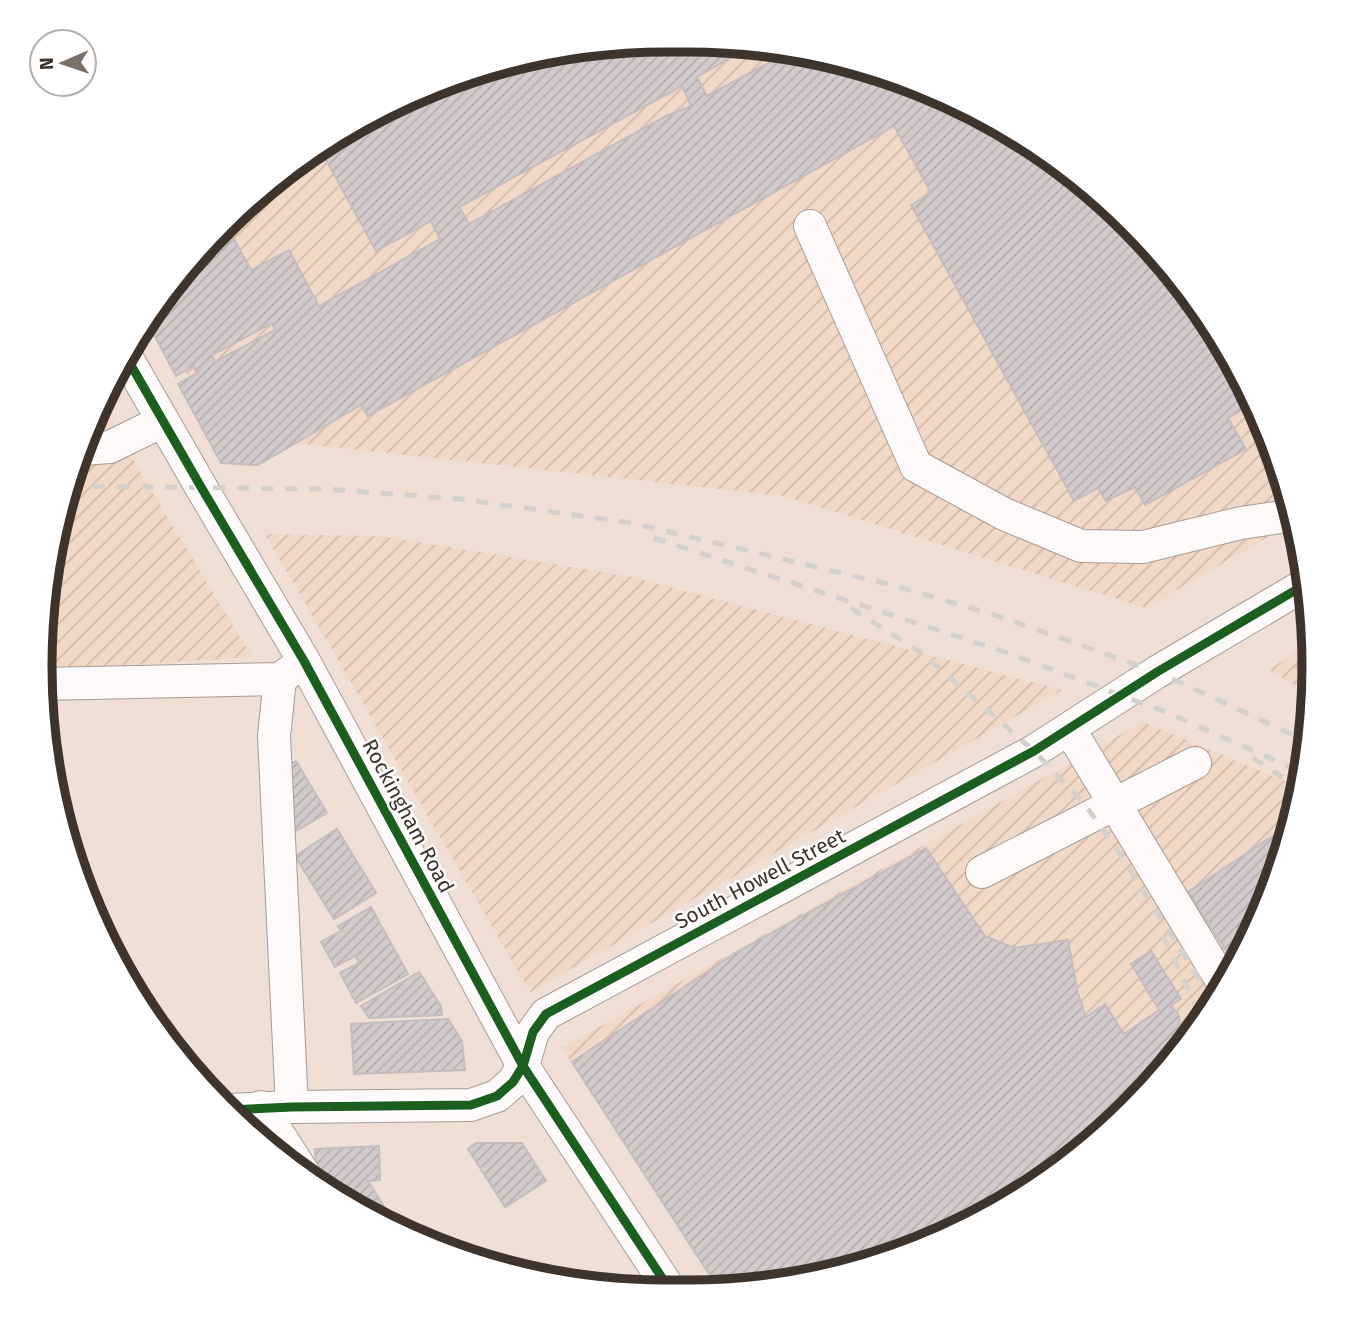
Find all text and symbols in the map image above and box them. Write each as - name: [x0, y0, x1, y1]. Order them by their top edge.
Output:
- north arrow: [28, 28, 98, 98]
- text: N: [35, 57, 58, 70]
- street label: Rockingham Road: [357, 735, 459, 897]
- street label: South Howell Street: [670, 823, 850, 935]

